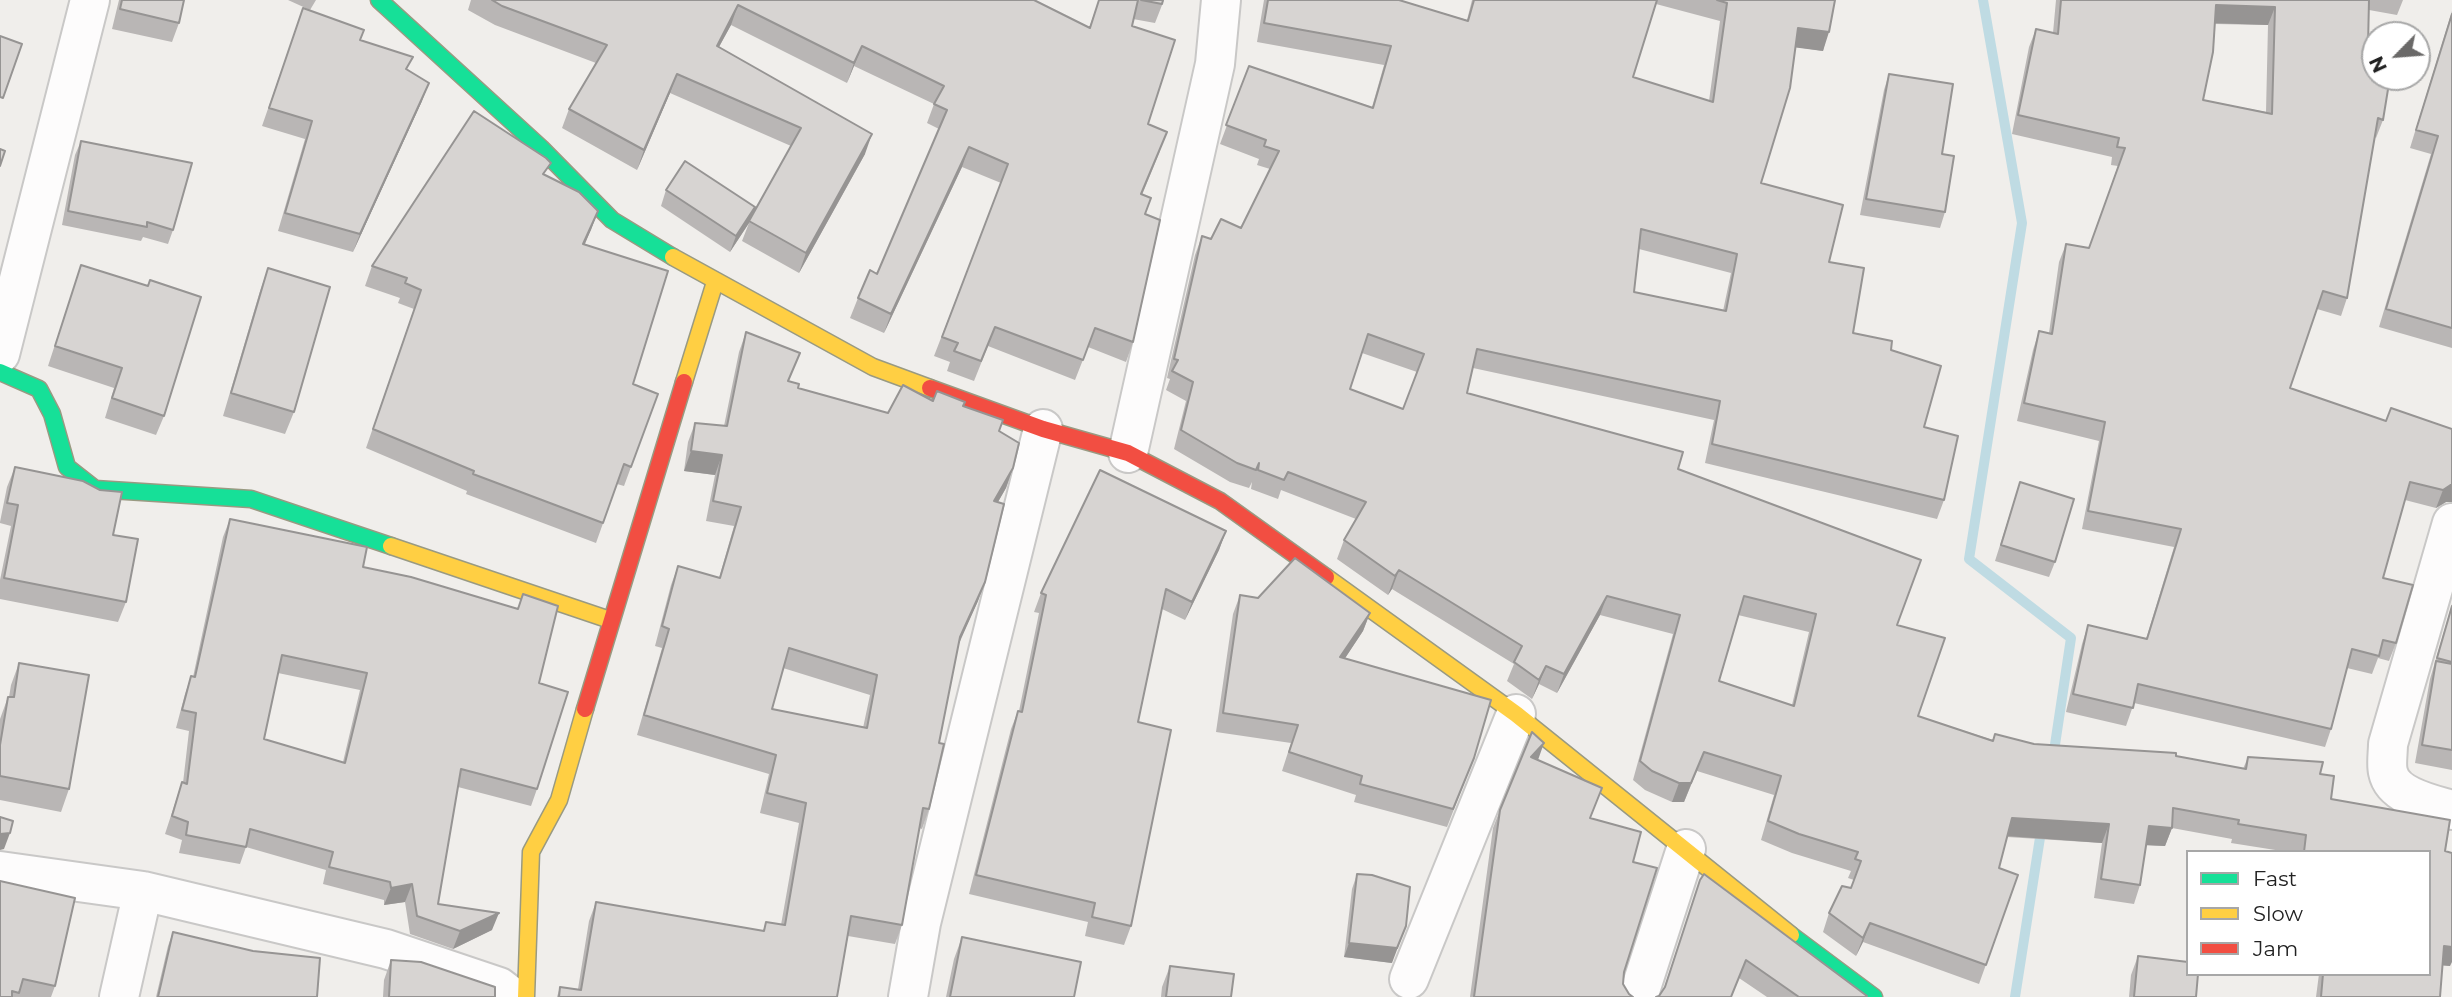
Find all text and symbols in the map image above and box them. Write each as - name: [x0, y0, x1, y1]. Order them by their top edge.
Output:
- north arrow: [2361, 21, 2431, 91]
- text: N: [2365, 52, 2392, 76]
- legend: [2186, 850, 2431, 976]
- text: Fast: [2253, 866, 2297, 891]
- text: Slow: [2253, 901, 2303, 926]
- text: Jam: [2253, 936, 2298, 961]

